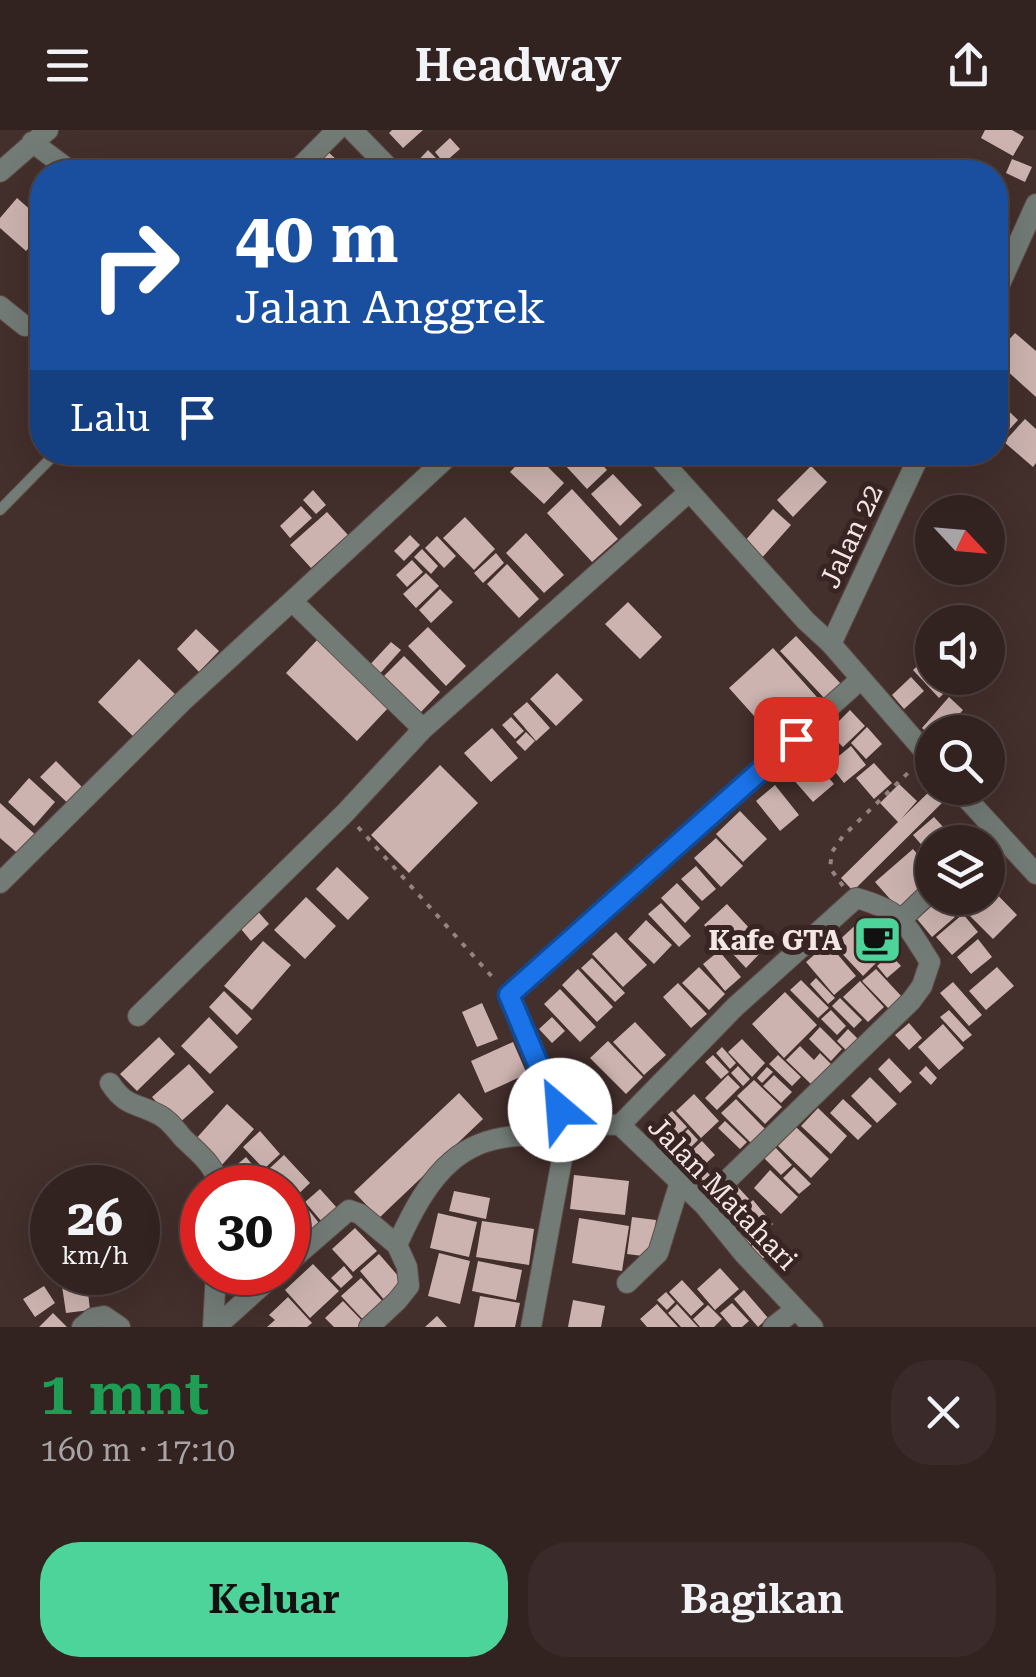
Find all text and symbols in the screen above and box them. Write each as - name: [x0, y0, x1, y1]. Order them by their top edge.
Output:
- icon: menu: [40, 38, 95, 93]
- icon: share: [941, 38, 996, 93]
- text: Headway: [415, 39, 621, 92]
- text: 40 m: [235, 197, 399, 279]
- icon: right: [70, 200, 200, 330]
- text: Jalan Anggrek: [235, 281, 545, 334]
- icon: arrive: [170, 390, 225, 445]
- text: Lalu: [70, 396, 150, 440]
- street label: Jalan 22: [813, 479, 890, 593]
- north arrow: [915, 495, 1005, 585]
- map controls: [915, 495, 1005, 915]
- button: sound: [915, 605, 1005, 695]
- pin: [754, 697, 839, 782]
- icon: arrive: [769, 712, 824, 767]
- button: search: [915, 715, 1005, 805]
- button: layers: [915, 825, 1005, 915]
- cafe icon: Kafe GTA: [851, 914, 903, 966]
- place label: Kafe GTA: [708, 924, 842, 957]
- position arrow: [508, 1058, 612, 1162]
- street label: Jalan Matahari: [641, 1110, 804, 1277]
- speed limit sign: 30: [180, 1165, 310, 1295]
- text: 26: [67, 1189, 123, 1247]
- text: km/h: [62, 1241, 128, 1270]
- text: 1 mnt: [40, 1358, 209, 1429]
- button: close: [891, 1360, 996, 1465]
- text: 160 m · 17:10: [40, 1431, 235, 1469]
- button: Keluar: [40, 1542, 508, 1657]
- button: Bagikan: [528, 1542, 996, 1657]

